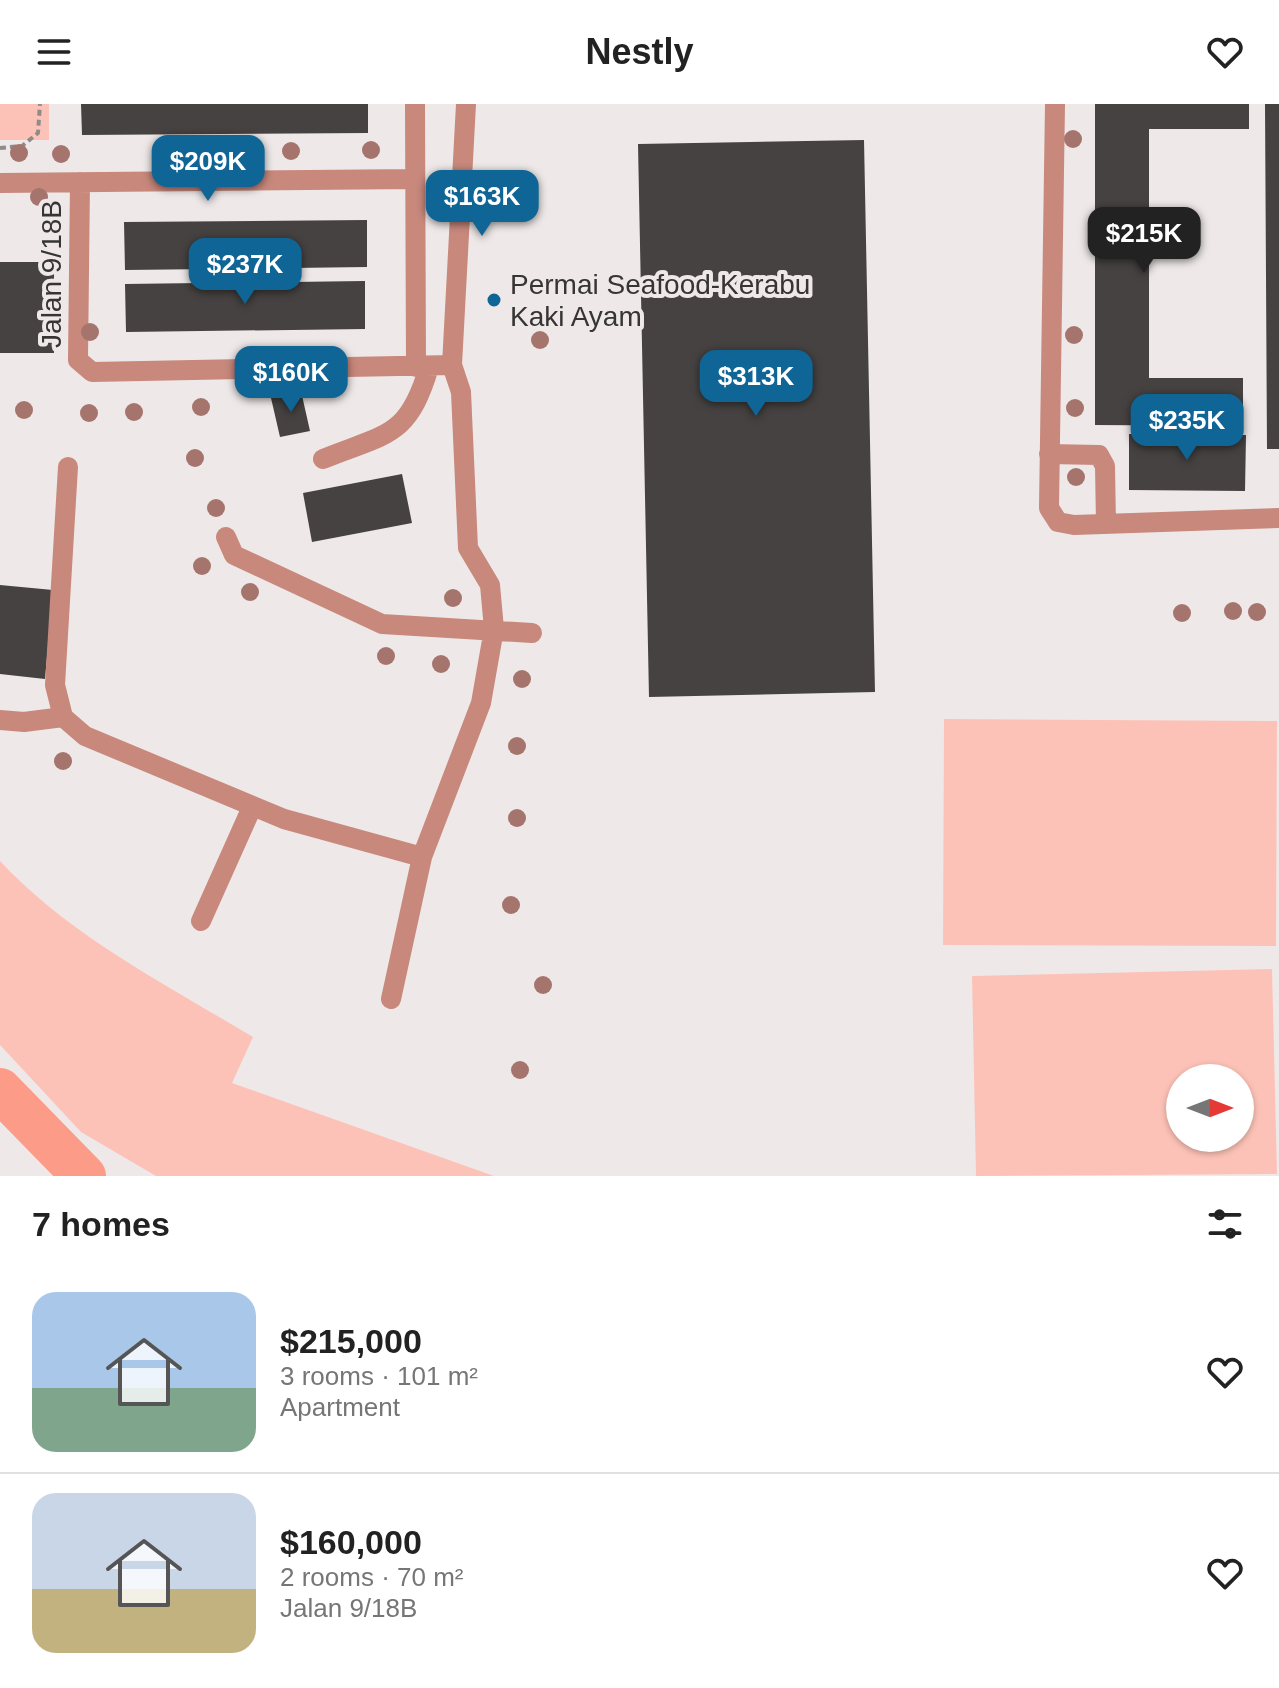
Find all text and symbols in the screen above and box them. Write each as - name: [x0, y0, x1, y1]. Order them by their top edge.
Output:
- icon: menu: [32, 30, 76, 74]
- icon: heart: [1203, 30, 1247, 74]
- text: Nestly: [585, 31, 694, 72]
- pin: $209K: [152, 135, 264, 203]
- text: $209K: [170, 146, 246, 176]
- pin: $163K: [426, 170, 538, 238]
- text: $163K: [444, 181, 520, 211]
- street label: Jalan 9/18B: [36, 200, 67, 348]
- pin: $215K: [1088, 207, 1200, 275]
- text: $215K: [1106, 218, 1182, 248]
- pin: $237K: [189, 238, 301, 306]
- text: $237K: [207, 249, 283, 279]
- place label: Permai Seafood-Kerabu Kaki Ayam: [510, 269, 810, 332]
- marker: Permai Seafood-Kerabu Kaki Ayam: [485, 291, 503, 309]
- pin: $160K: [235, 346, 347, 414]
- pin: $313K: [700, 350, 812, 418]
- text: $160K: [253, 357, 329, 387]
- text: $313K: [718, 361, 794, 391]
- pin: $235K: [1131, 394, 1243, 462]
- text: $235K: [1149, 405, 1225, 435]
- north arrow: [1166, 1064, 1254, 1152]
- map controls: [1166, 1064, 1254, 1152]
- icon: filters: [1203, 1202, 1247, 1246]
- text: 7 homes: [32, 1205, 170, 1243]
- text: $215,000: [280, 1322, 422, 1360]
- icon: home: [96, 1324, 192, 1420]
- icon: heart: [1203, 1350, 1247, 1394]
- text: 3 rooms · 101 m²: [280, 1361, 478, 1391]
- text: Apartment: [280, 1392, 400, 1422]
- text: $160,000: [280, 1523, 422, 1561]
- icon: home: [96, 1525, 192, 1621]
- icon: heart: [1203, 1551, 1247, 1595]
- text: 2 rooms · 70 m²: [280, 1562, 464, 1592]
- text: Jalan 9/18B: [280, 1593, 417, 1623]

